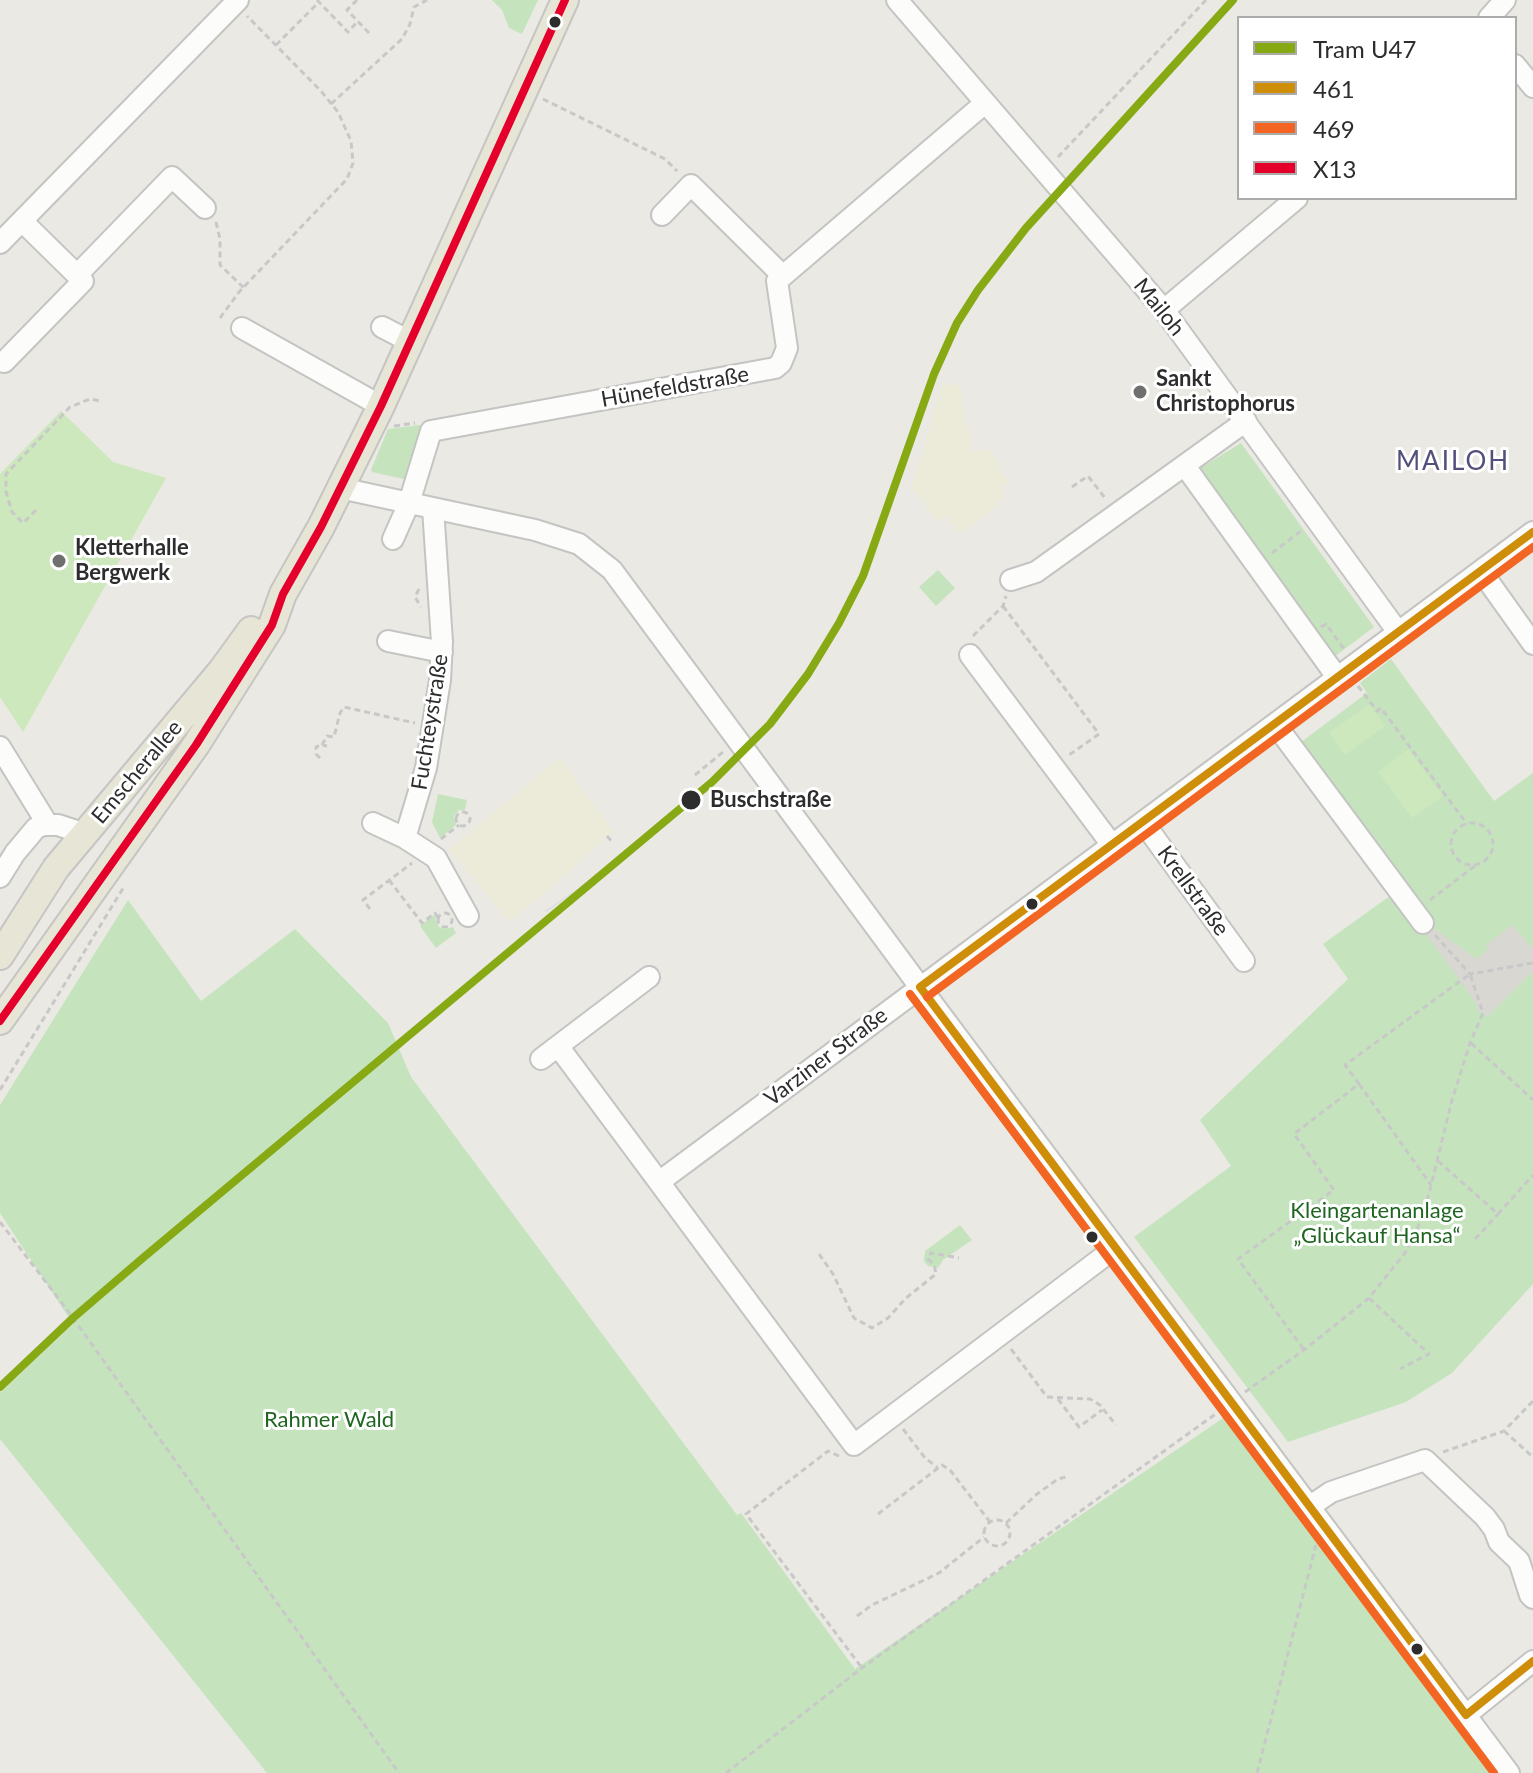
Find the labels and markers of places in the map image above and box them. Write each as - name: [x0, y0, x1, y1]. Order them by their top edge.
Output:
- unlabelled marker: [547, 14, 563, 30]
- place label: Sankt Christophorus: [1156, 366, 1295, 418]
- marker: Sankt Christophorus: [1131, 383, 1149, 401]
- place label: Kletterhalle Bergwerk: [75, 535, 189, 586]
- marker: Kletterhalle Bergwerk: [50, 552, 68, 570]
- place label: Buschstraße: [710, 787, 831, 813]
- marker: Buschstraße: [679, 788, 703, 812]
- unlabelled marker: [1024, 896, 1040, 912]
- unlabelled marker: [1084, 1229, 1100, 1245]
- unlabelled marker: [1409, 1641, 1425, 1657]

